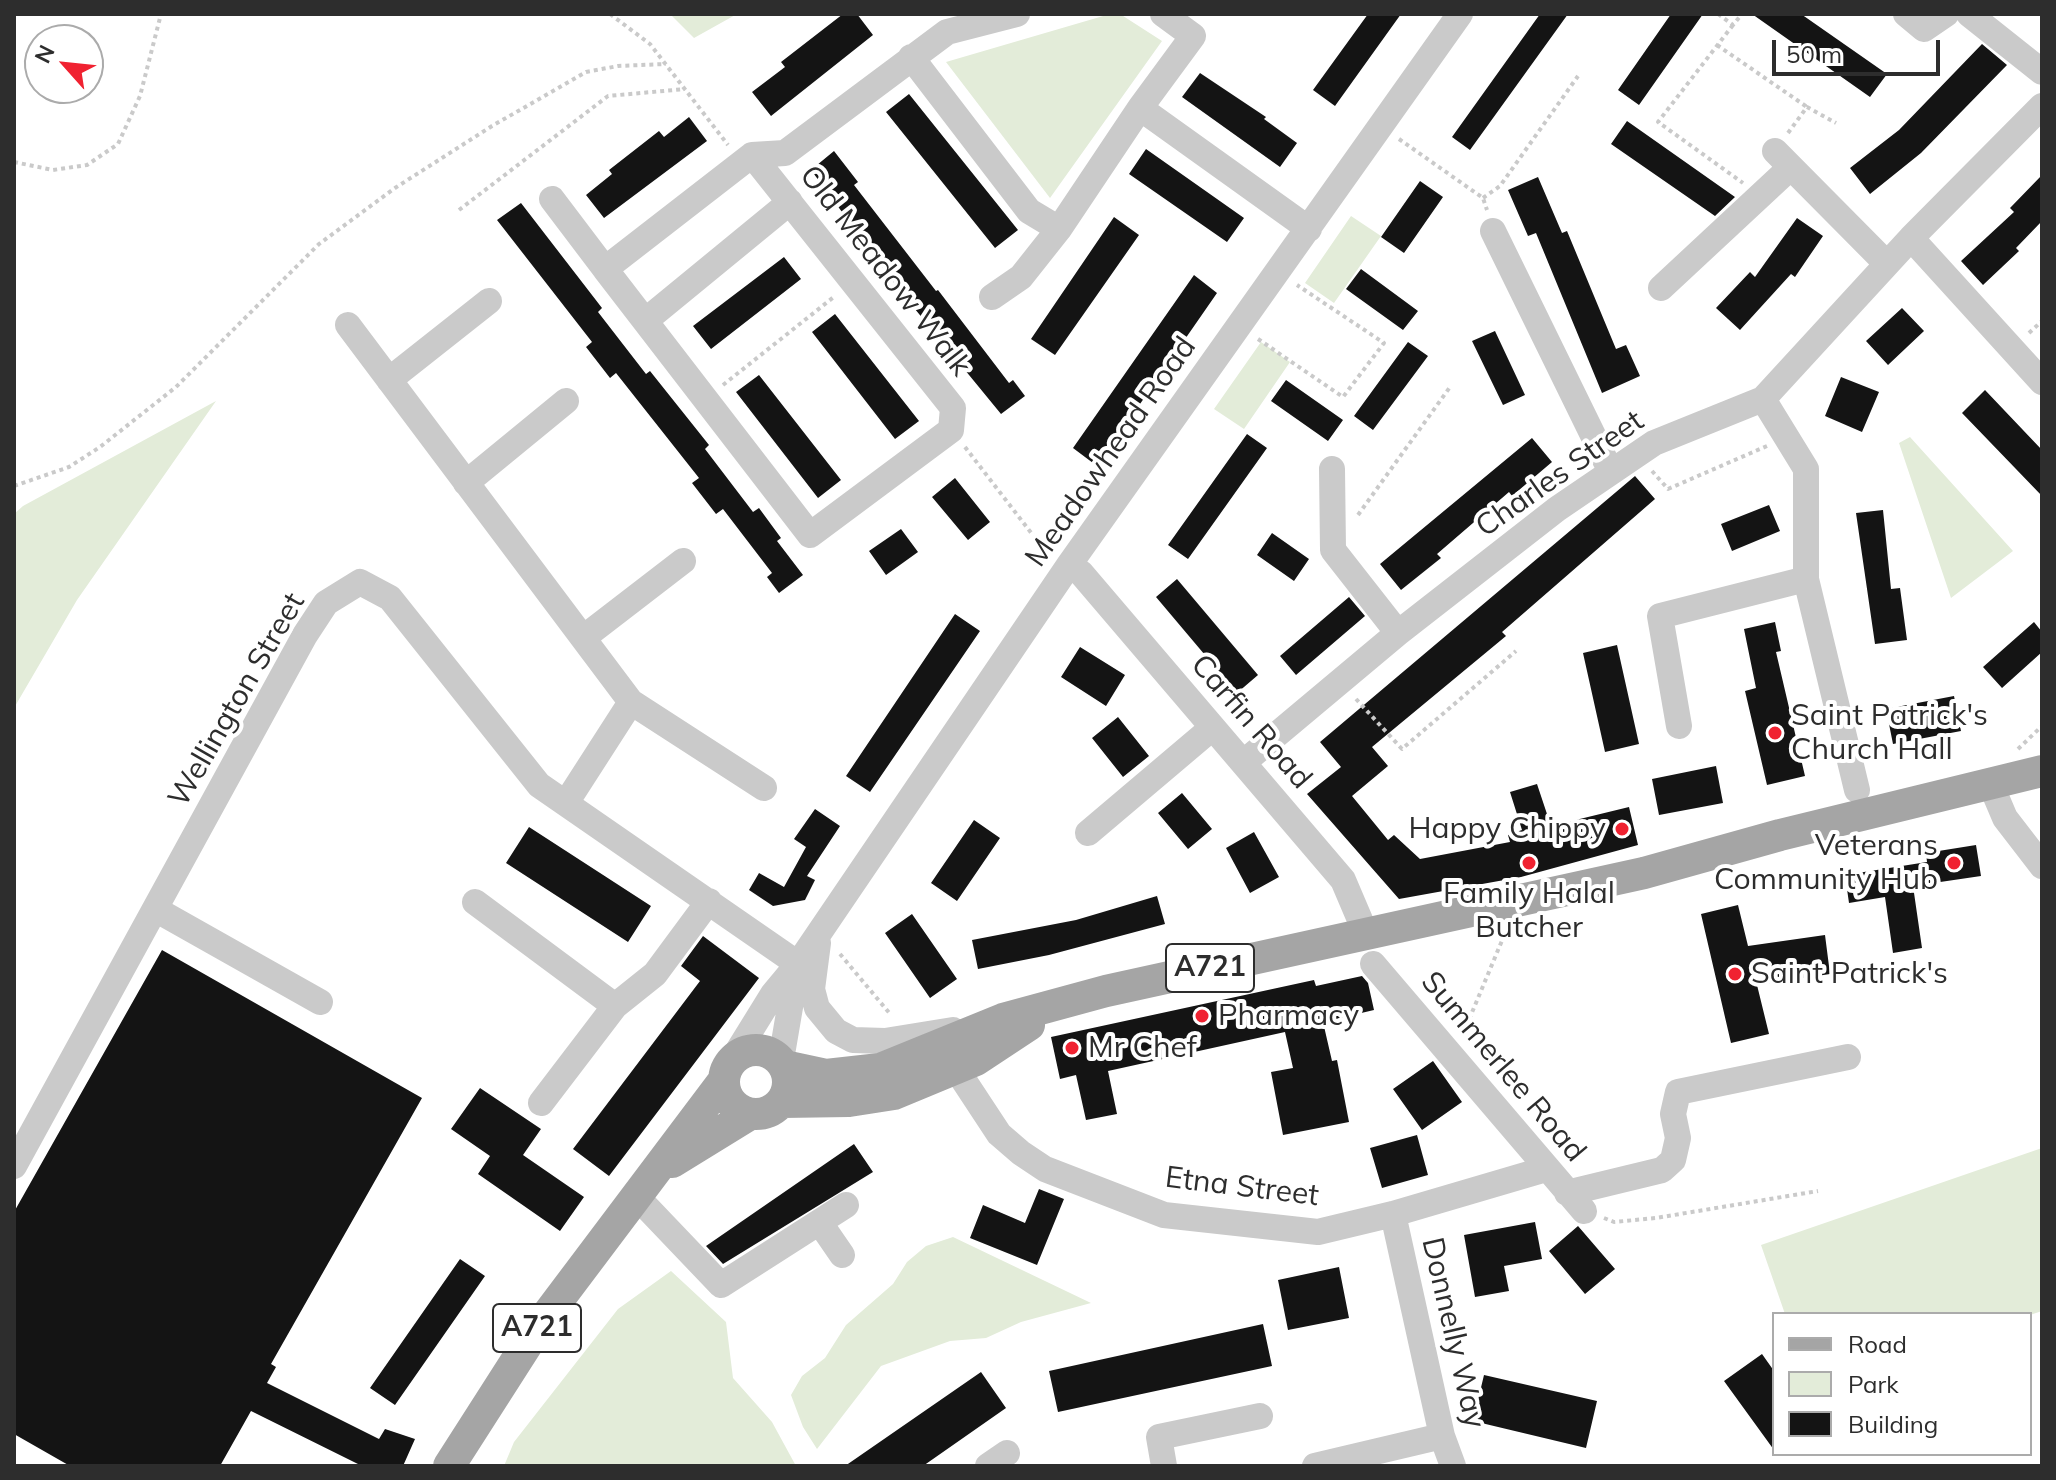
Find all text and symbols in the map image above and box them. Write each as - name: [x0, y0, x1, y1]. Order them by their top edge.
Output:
- north arrow: [24, 24, 104, 104]
- scale bar: [1776, 24, 1944, 74]
- text: 50 m: [1786, 39, 1842, 69]
- text: N: [28, 40, 61, 68]
- street label: Old Meadow Walk: [792, 159, 978, 383]
- street label: Meadowhead Road: [1018, 330, 1204, 574]
- street label: Charles Street: [1469, 403, 1651, 545]
- street label: Wellington Street: [161, 587, 313, 813]
- street label: Carfin Road: [1183, 648, 1319, 796]
- place label: Saint Patrick's Church Hall: [1791, 698, 1988, 768]
- marker: Saint Patrick's Church Hall: [1766, 724, 1784, 742]
- place label: Happy Chippy: [1409, 811, 1606, 847]
- marker: Happy Chippy: [1613, 820, 1631, 838]
- place label: Veterans Community Hub: [1714, 828, 1938, 898]
- marker: Family Halal Butcher: [1520, 854, 1538, 872]
- marker: Veterans Community Hub: [1945, 854, 1963, 872]
- place label: Family Halal Butcher: [1443, 876, 1615, 946]
- road number: A721: [1166, 944, 1254, 992]
- place label: Saint Patrick's: [1751, 956, 1948, 992]
- street label: Summerlee Road: [1413, 965, 1593, 1169]
- marker: Saint Patrick's: [1726, 965, 1744, 983]
- place label: Pharmacy: [1218, 998, 1359, 1034]
- marker: Pharmacy: [1193, 1007, 1211, 1025]
- place label: Mr Chef: [1088, 1030, 1197, 1066]
- marker: Mr Chef: [1063, 1039, 1081, 1057]
- street label: Etna Street: [1163, 1160, 1321, 1214]
- street label: Donnelly Way: [1414, 1234, 1492, 1432]
- road number: A721: [493, 1304, 581, 1352]
- legend: [1772, 1312, 2032, 1456]
- text: Road: [1848, 1329, 1907, 1359]
- text: Park: [1848, 1369, 1899, 1399]
- text: Building: [1848, 1409, 1938, 1439]

